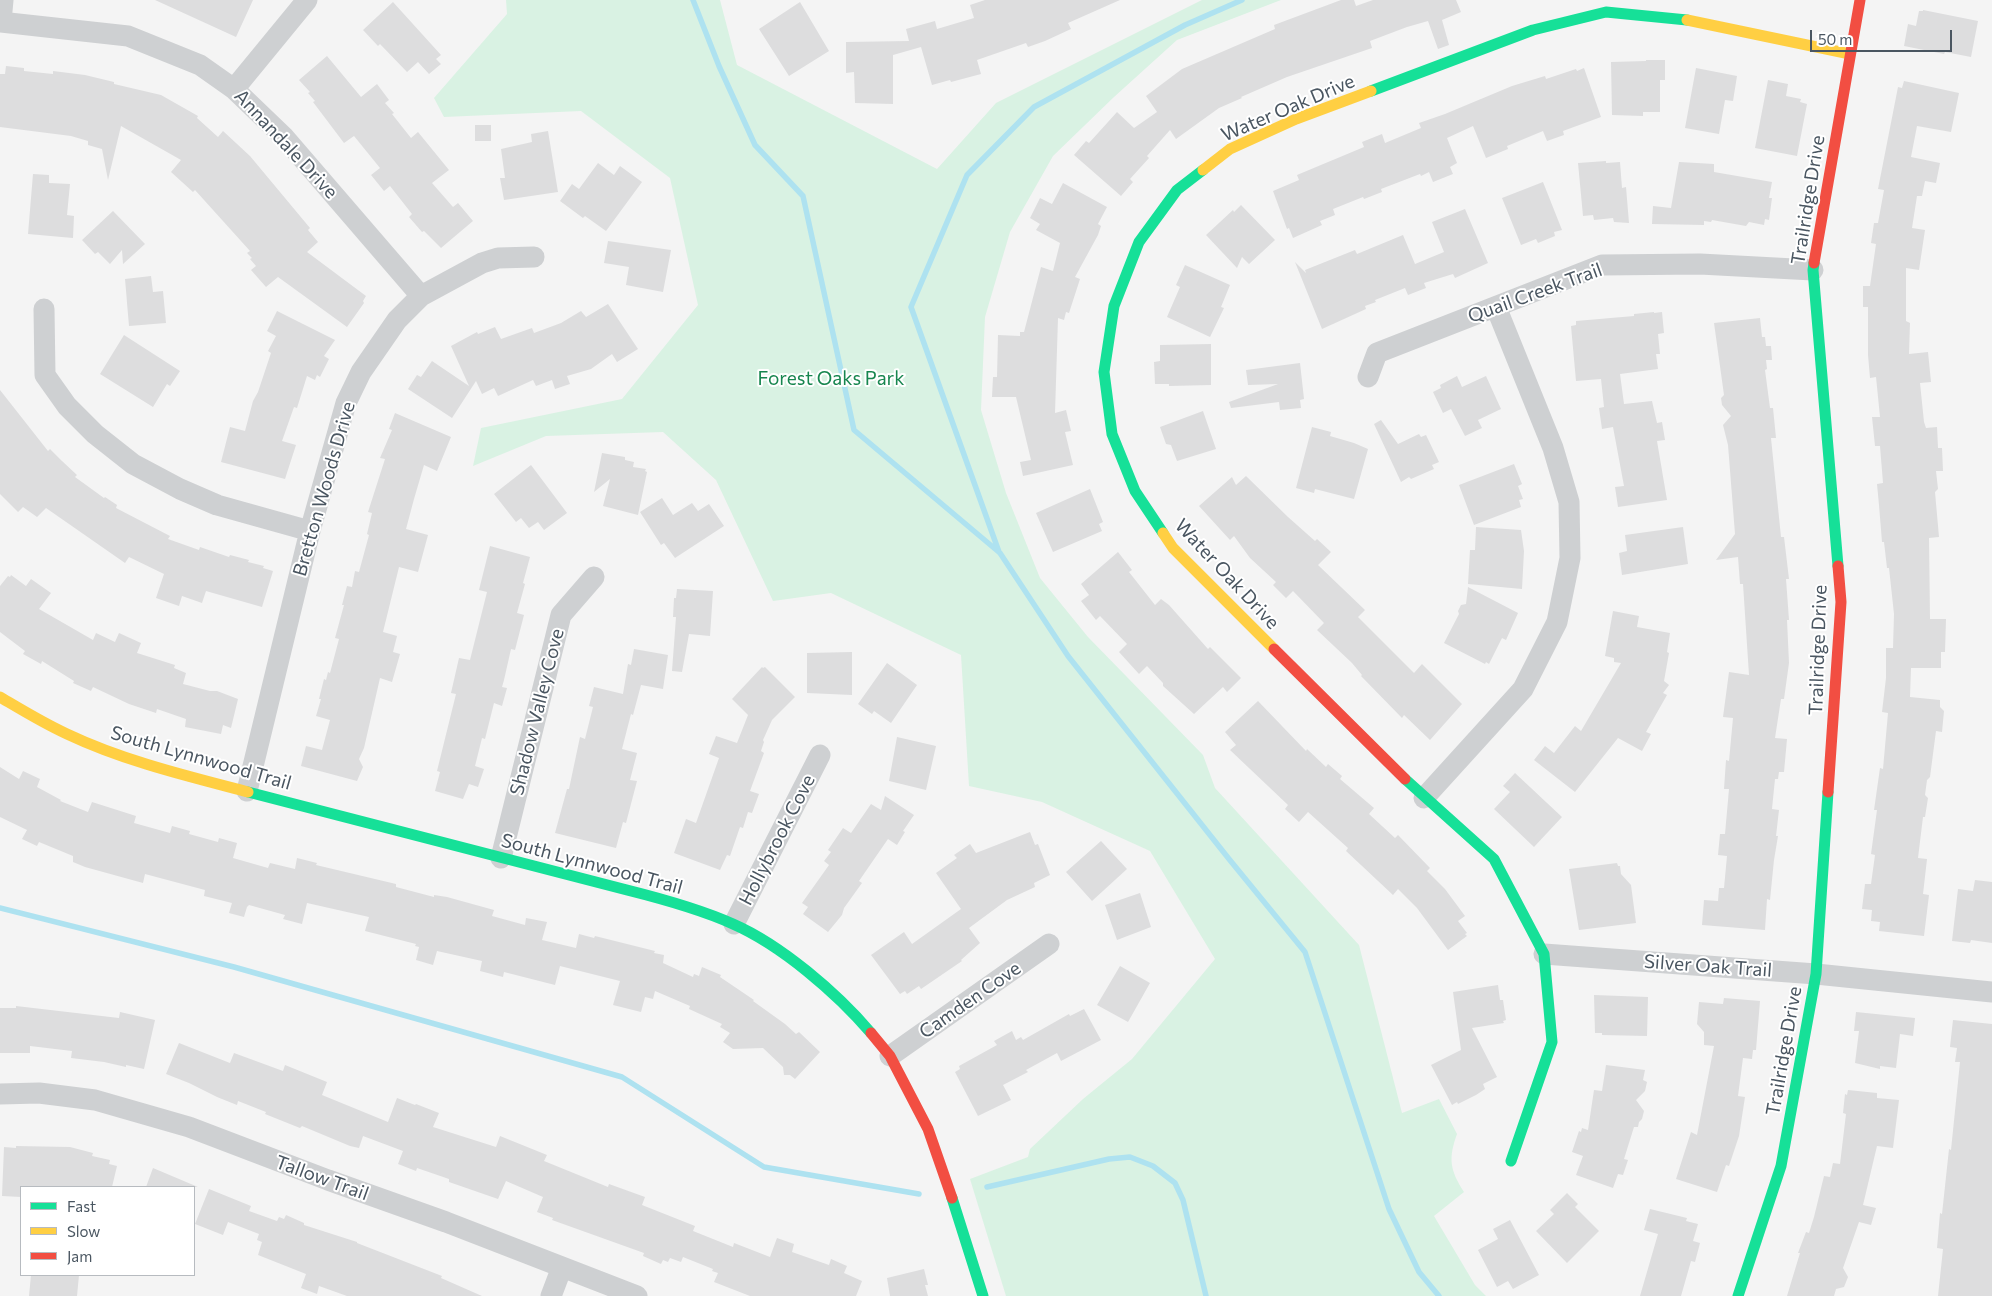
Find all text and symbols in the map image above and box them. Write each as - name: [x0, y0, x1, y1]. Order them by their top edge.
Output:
- scale bar: [1812, 20, 1954, 52]
- text: 50 m: [1818, 30, 1852, 48]
- street label: Water Oak Drive: [1218, 70, 1358, 146]
- street label: Annandale Drive: [230, 85, 342, 203]
- street label: Trailridge Drive: [1787, 134, 1829, 266]
- street label: Quail Creek Trail: [1465, 258, 1605, 328]
- park label: Forest Oaks Park: [758, 368, 904, 390]
- street label: Bretton Woods Drive: [288, 399, 360, 579]
- street label: Water Oak Drive: [1170, 514, 1284, 634]
- street label: Trailridge Drive: [1804, 584, 1832, 716]
- street label: Shadow Valley Cove: [505, 626, 569, 798]
- street label: South Lynnwood Trail: [108, 721, 294, 795]
- street label: Hollybrook Cove: [734, 771, 820, 909]
- street label: South Lynnwood Trail: [499, 829, 685, 899]
- street label: Silver Oak Trail: [1643, 950, 1773, 982]
- street label: Camden Cove: [915, 957, 1025, 1043]
- street label: Trailridge Drive: [1761, 985, 1807, 1117]
- street label: Tallow Trail: [272, 1151, 372, 1205]
- legend: [20, 1186, 195, 1276]
- text: Fast: [67, 1197, 96, 1215]
- text: Slow: [67, 1222, 100, 1240]
- text: Jam: [67, 1247, 92, 1265]

